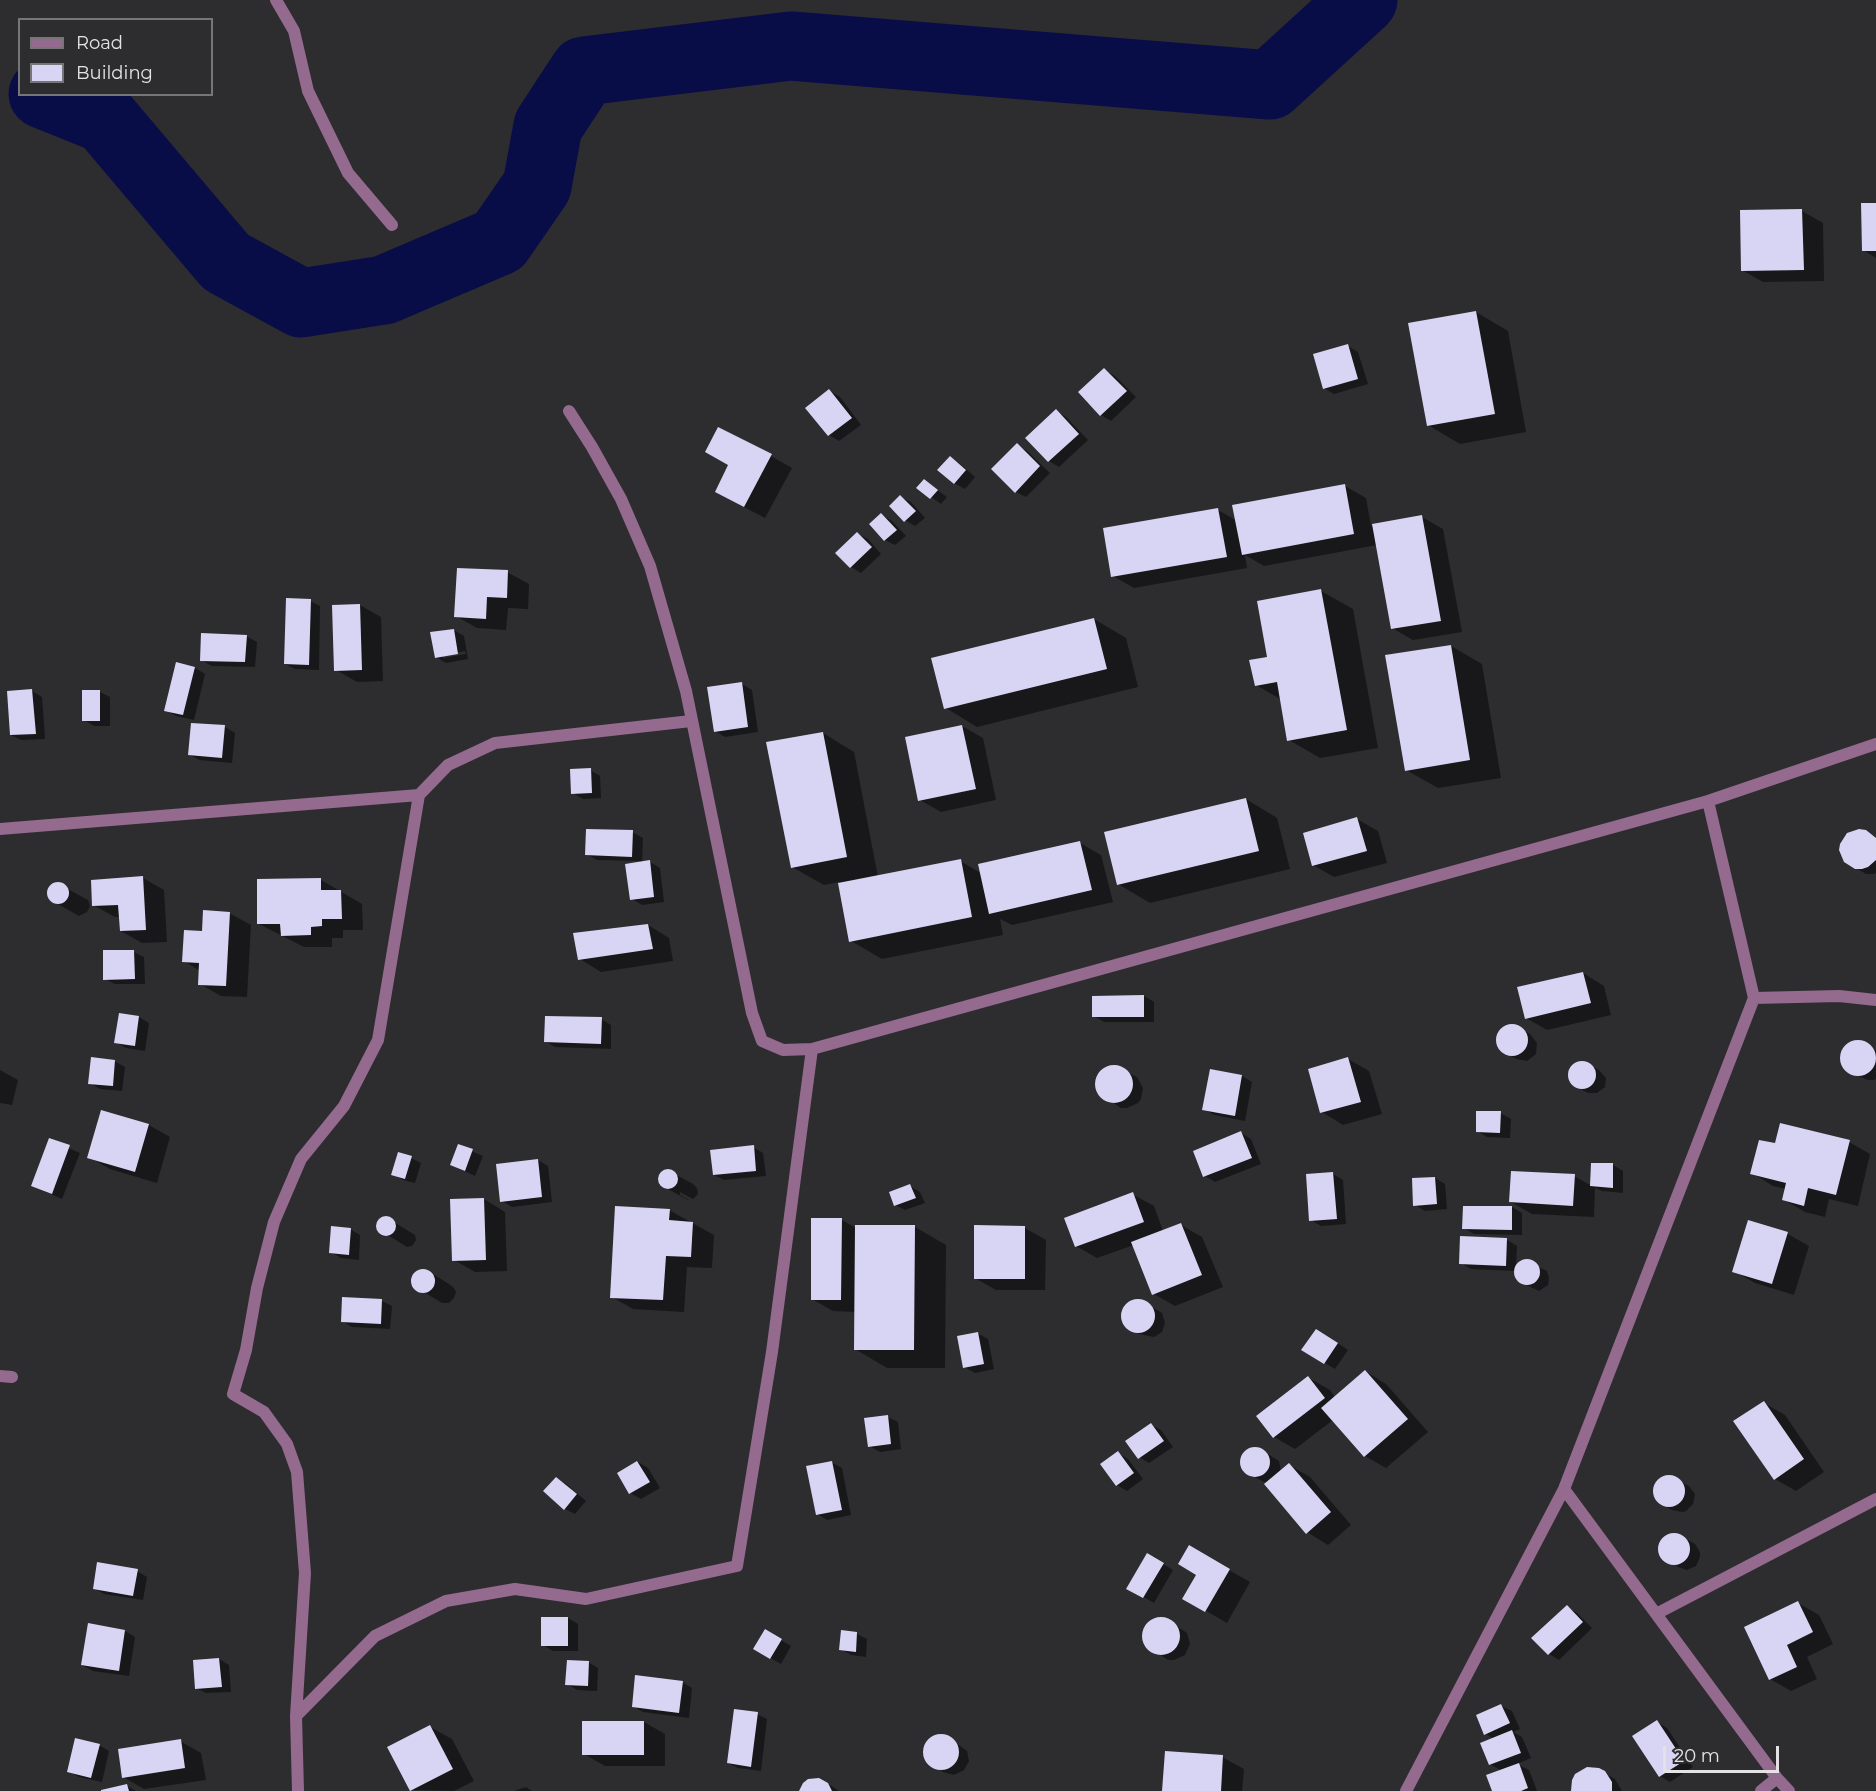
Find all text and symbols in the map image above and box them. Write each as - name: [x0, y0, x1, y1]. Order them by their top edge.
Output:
- legend: [18, 18, 213, 96]
- text: Road: [76, 32, 123, 54]
- text: Building: [76, 62, 153, 84]
- scale bar: [1666, 1734, 1782, 1772]
- text: 20 m: [1674, 1745, 1720, 1767]

